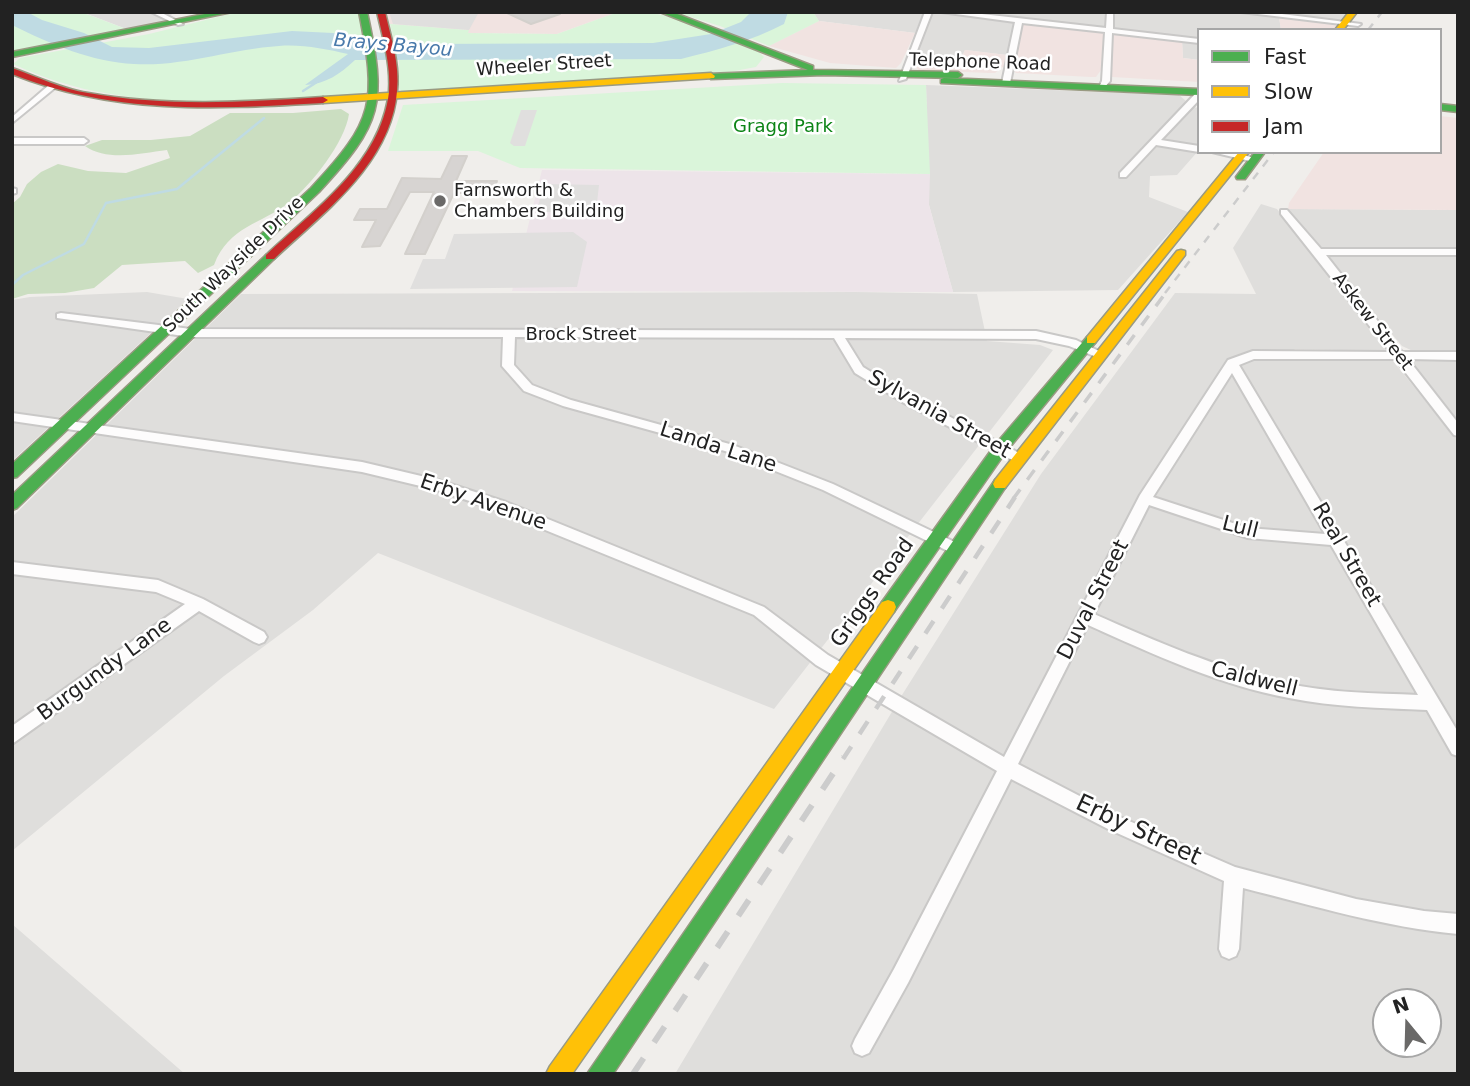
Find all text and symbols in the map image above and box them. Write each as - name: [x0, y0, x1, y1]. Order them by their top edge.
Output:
- legend: [1197, 28, 1442, 154]
- water label: Brays Bayou: [333, 29, 453, 63]
- text: Fast: [1264, 45, 1306, 69]
- street label: Telephone Road: [909, 50, 1051, 76]
- street label: Wheeler Street: [476, 51, 612, 81]
- text: Slow: [1264, 80, 1313, 104]
- text: Jam: [1264, 115, 1304, 139]
- park label: Gragg Park: [733, 116, 833, 138]
- place label: Farnsworth & Chambers Building: [454, 180, 625, 222]
- street label: South Wayside Drive: [159, 192, 309, 338]
- marker: Farnsworth & Chambers Building: [432, 193, 448, 209]
- street label: Askew Street: [1327, 269, 1417, 375]
- street label: Brock Street: [525, 324, 637, 346]
- street label: Sylvania Street: [863, 365, 1015, 465]
- street label: Landa Lane: [656, 417, 780, 479]
- street label: Erby Avenue: [416, 470, 550, 536]
- street label: Real Street: [1306, 499, 1386, 611]
- street label: Lull: [1219, 511, 1261, 545]
- street label: Griggs Road: [826, 533, 920, 653]
- street label: Duval Street: [1053, 536, 1135, 664]
- street label: Burgundy Lane: [33, 613, 177, 727]
- street label: Caldwell: [1208, 657, 1300, 703]
- street label: Erby Street: [1071, 789, 1205, 873]
- north arrow: [1372, 988, 1442, 1058]
- text: N: [1390, 992, 1412, 1018]

